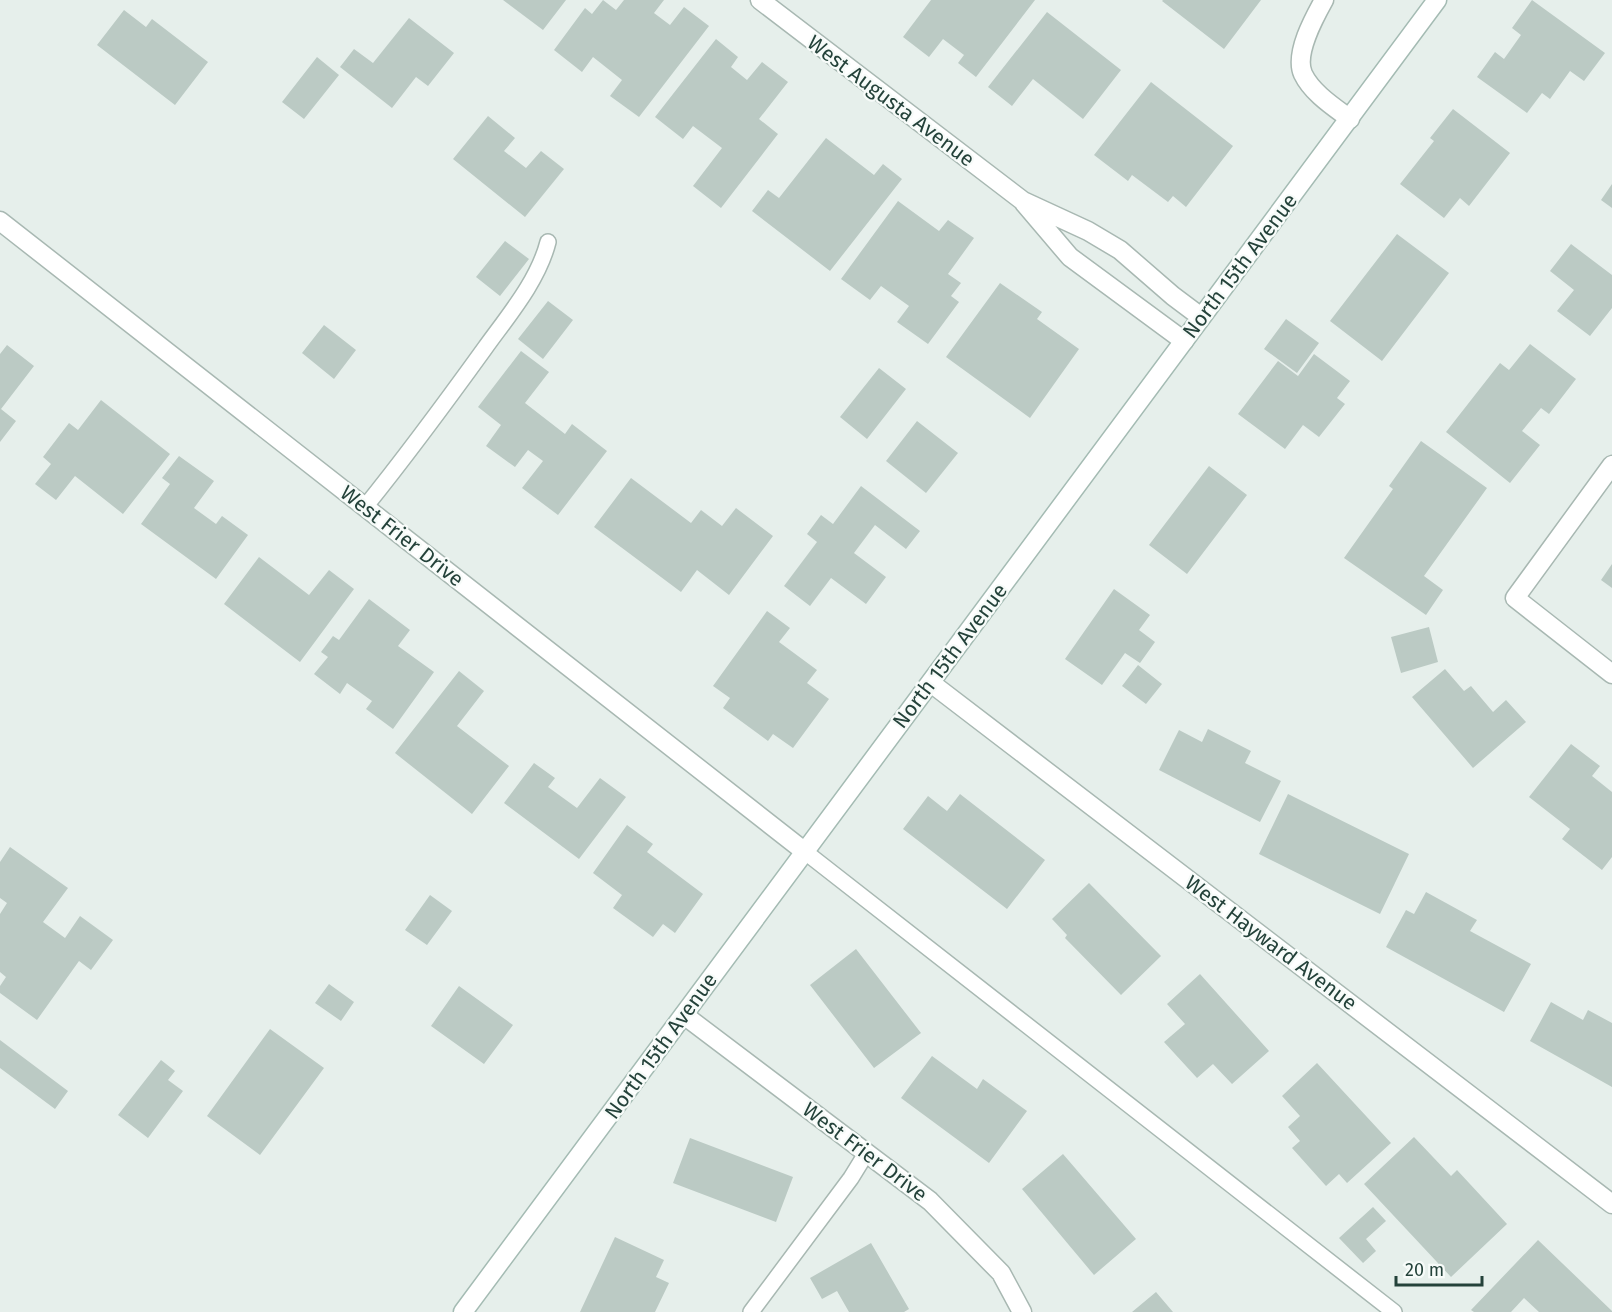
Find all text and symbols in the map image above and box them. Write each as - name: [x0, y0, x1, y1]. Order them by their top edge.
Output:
- street label: West Augusta Avenue: [802, 30, 980, 172]
- street label: North 15th Avenue: [1177, 188, 1303, 344]
- street label: West Frier Drive: [335, 480, 469, 592]
- street label: North 15th Avenue: [887, 578, 1013, 734]
- street label: West Hayward Avenue: [1180, 870, 1362, 1016]
- street label: North 15th Avenue: [599, 968, 723, 1124]
- street label: West Frier Drive: [797, 1097, 933, 1207]
- scale bar: [1396, 1249, 1482, 1287]
- text: 20 m: [1405, 1259, 1444, 1281]

